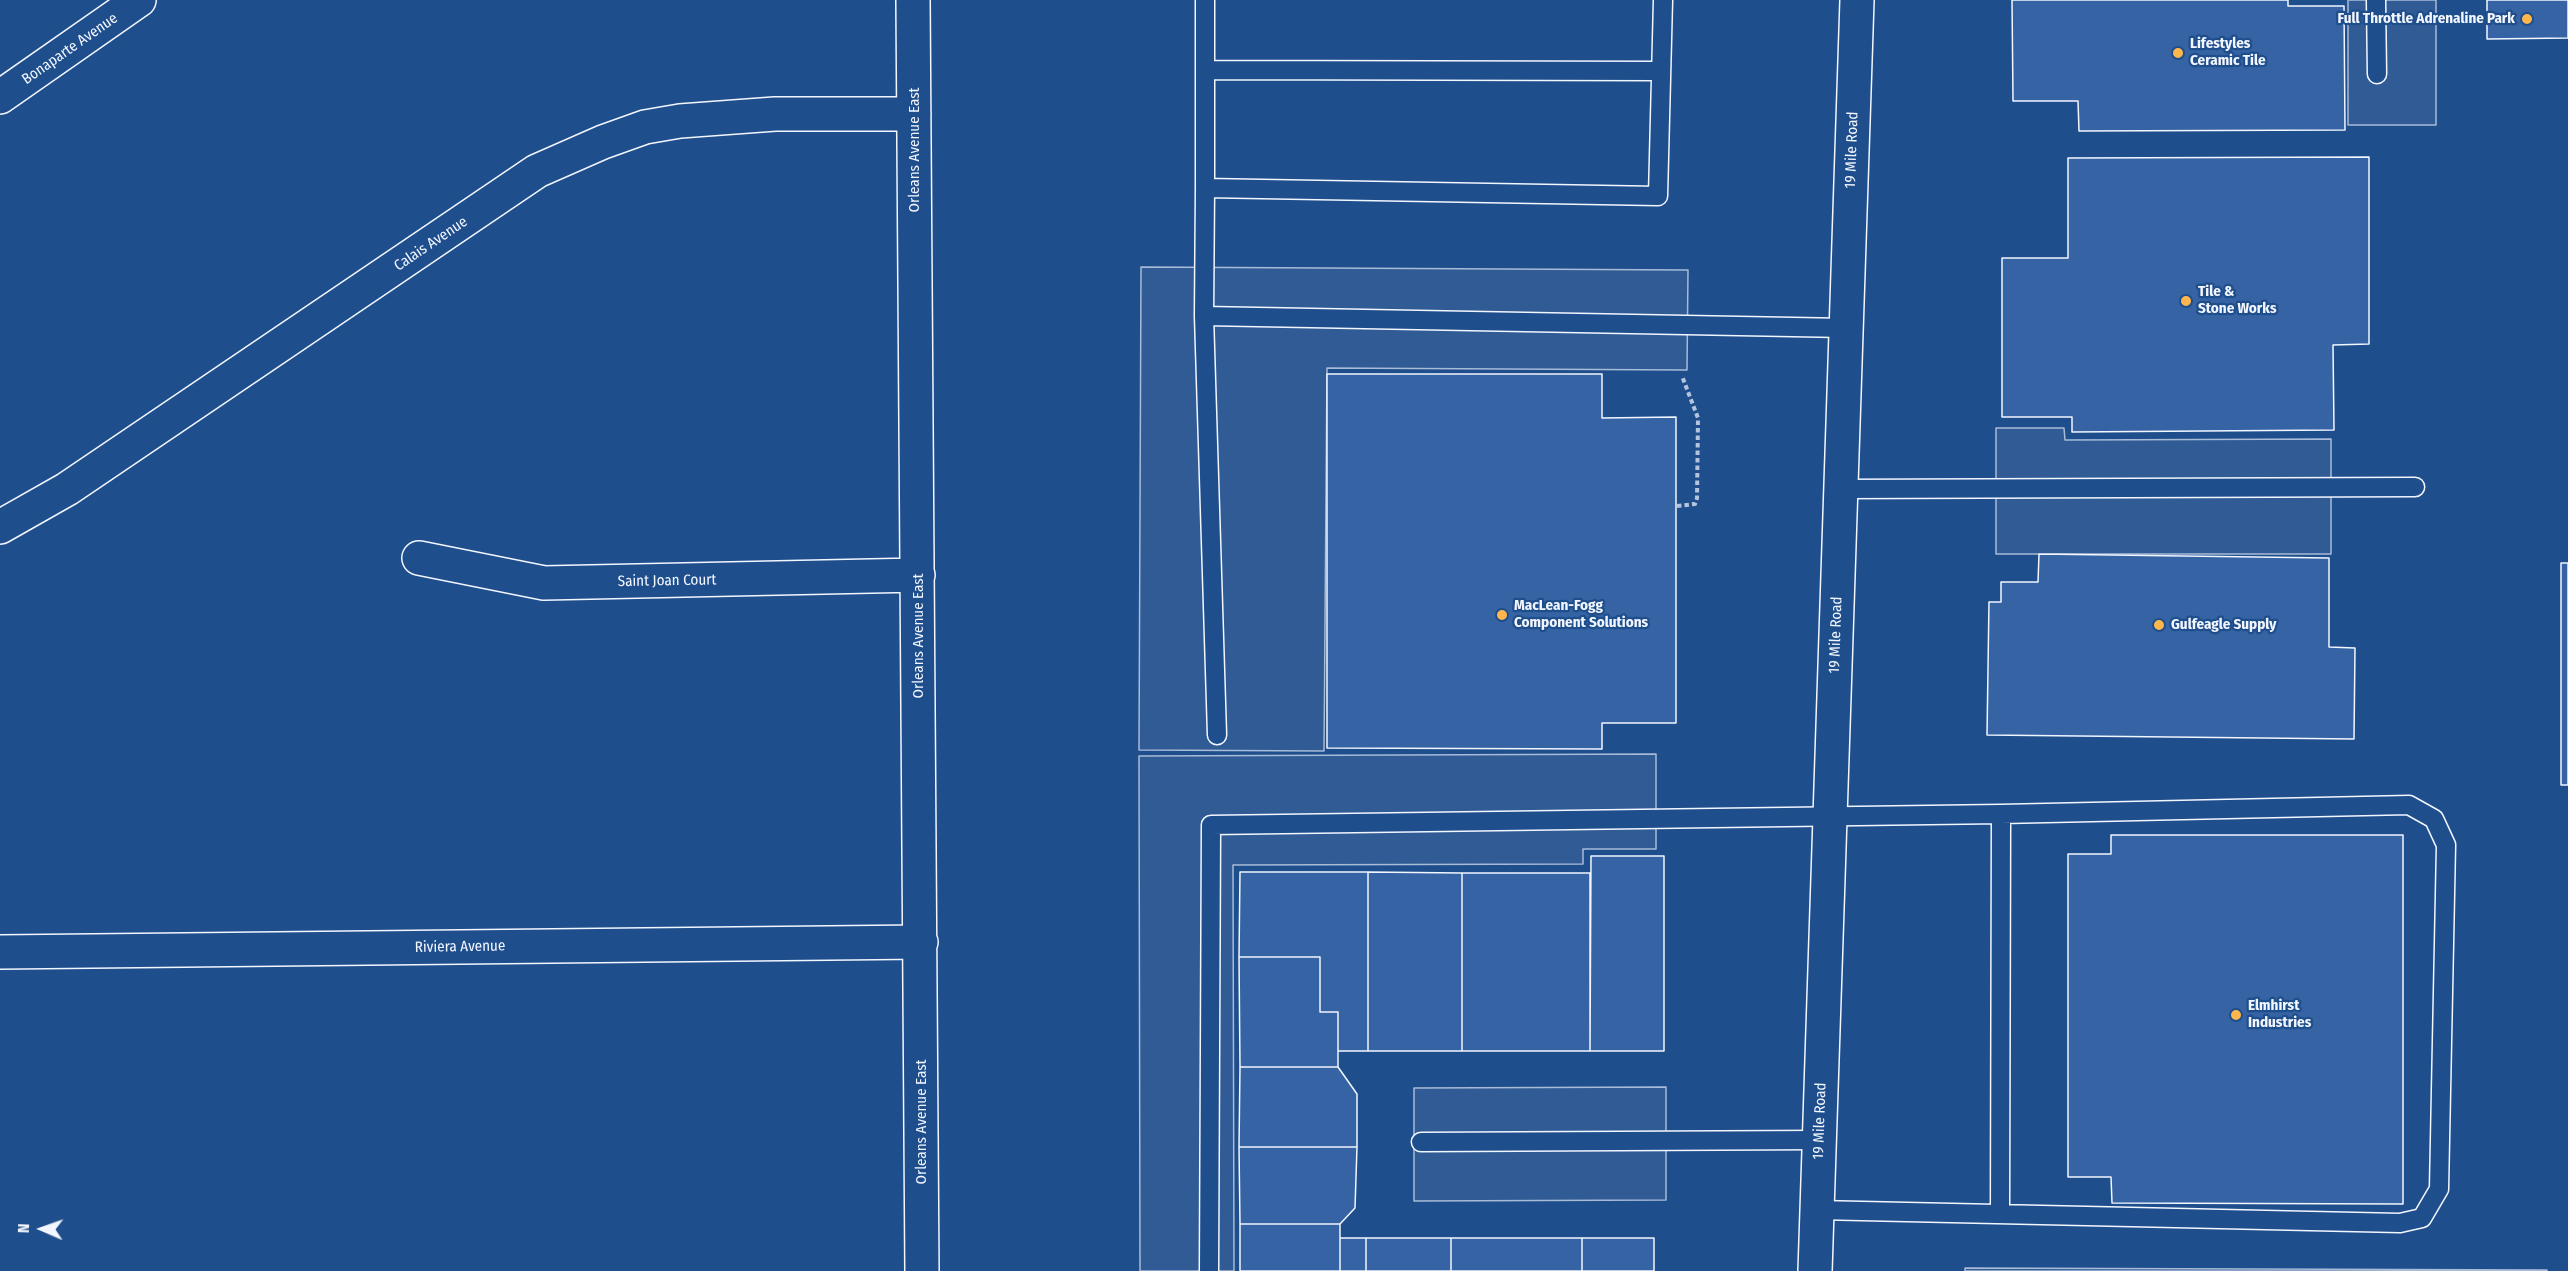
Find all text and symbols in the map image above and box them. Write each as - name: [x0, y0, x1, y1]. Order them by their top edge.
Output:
- street label: Bonaparte Avenue: [19, 9, 121, 89]
- place label: Full Throttle Adrenaline Park: [2338, 10, 2515, 28]
- marker: Full Throttle Adrenaline Park: [2520, 12, 2534, 26]
- place label: Lifestyles Ceramic Tile: [2190, 35, 2266, 70]
- marker: Lifestyles Ceramic Tile: [2171, 46, 2185, 60]
- street label: Orleans Avenue East: [906, 87, 924, 213]
- street label: 19 Mile Road: [1842, 111, 1862, 189]
- street label: Calais Avenue: [391, 213, 471, 275]
- place label: Tile & Stone Works: [2198, 283, 2276, 318]
- marker: Tile & Stone Works: [2179, 294, 2193, 308]
- street label: Saint Joan Court: [617, 571, 717, 591]
- street label: Orleans Avenue East: [910, 573, 928, 699]
- street label: 19 Mile Road: [1826, 596, 1846, 674]
- place label: MacLean-Fogg Component Solutions: [1514, 597, 1648, 632]
- marker: MacLean-Fogg Component Solutions: [1495, 608, 1509, 622]
- place label: Gulfeagle Supply: [2171, 616, 2276, 634]
- marker: Gulfeagle Supply: [2152, 618, 2166, 632]
- street label: Riviera Avenue: [415, 937, 505, 957]
- place label: Elmhirst Industries: [2248, 997, 2311, 1032]
- marker: Elmhirst Industries: [2229, 1008, 2243, 1022]
- street label: Orleans Avenue East: [913, 1059, 931, 1185]
- street label: 19 Mile Road: [1810, 1082, 1830, 1160]
- north arrow: [12, 1199, 72, 1259]
- text: N: [14, 1223, 33, 1233]

